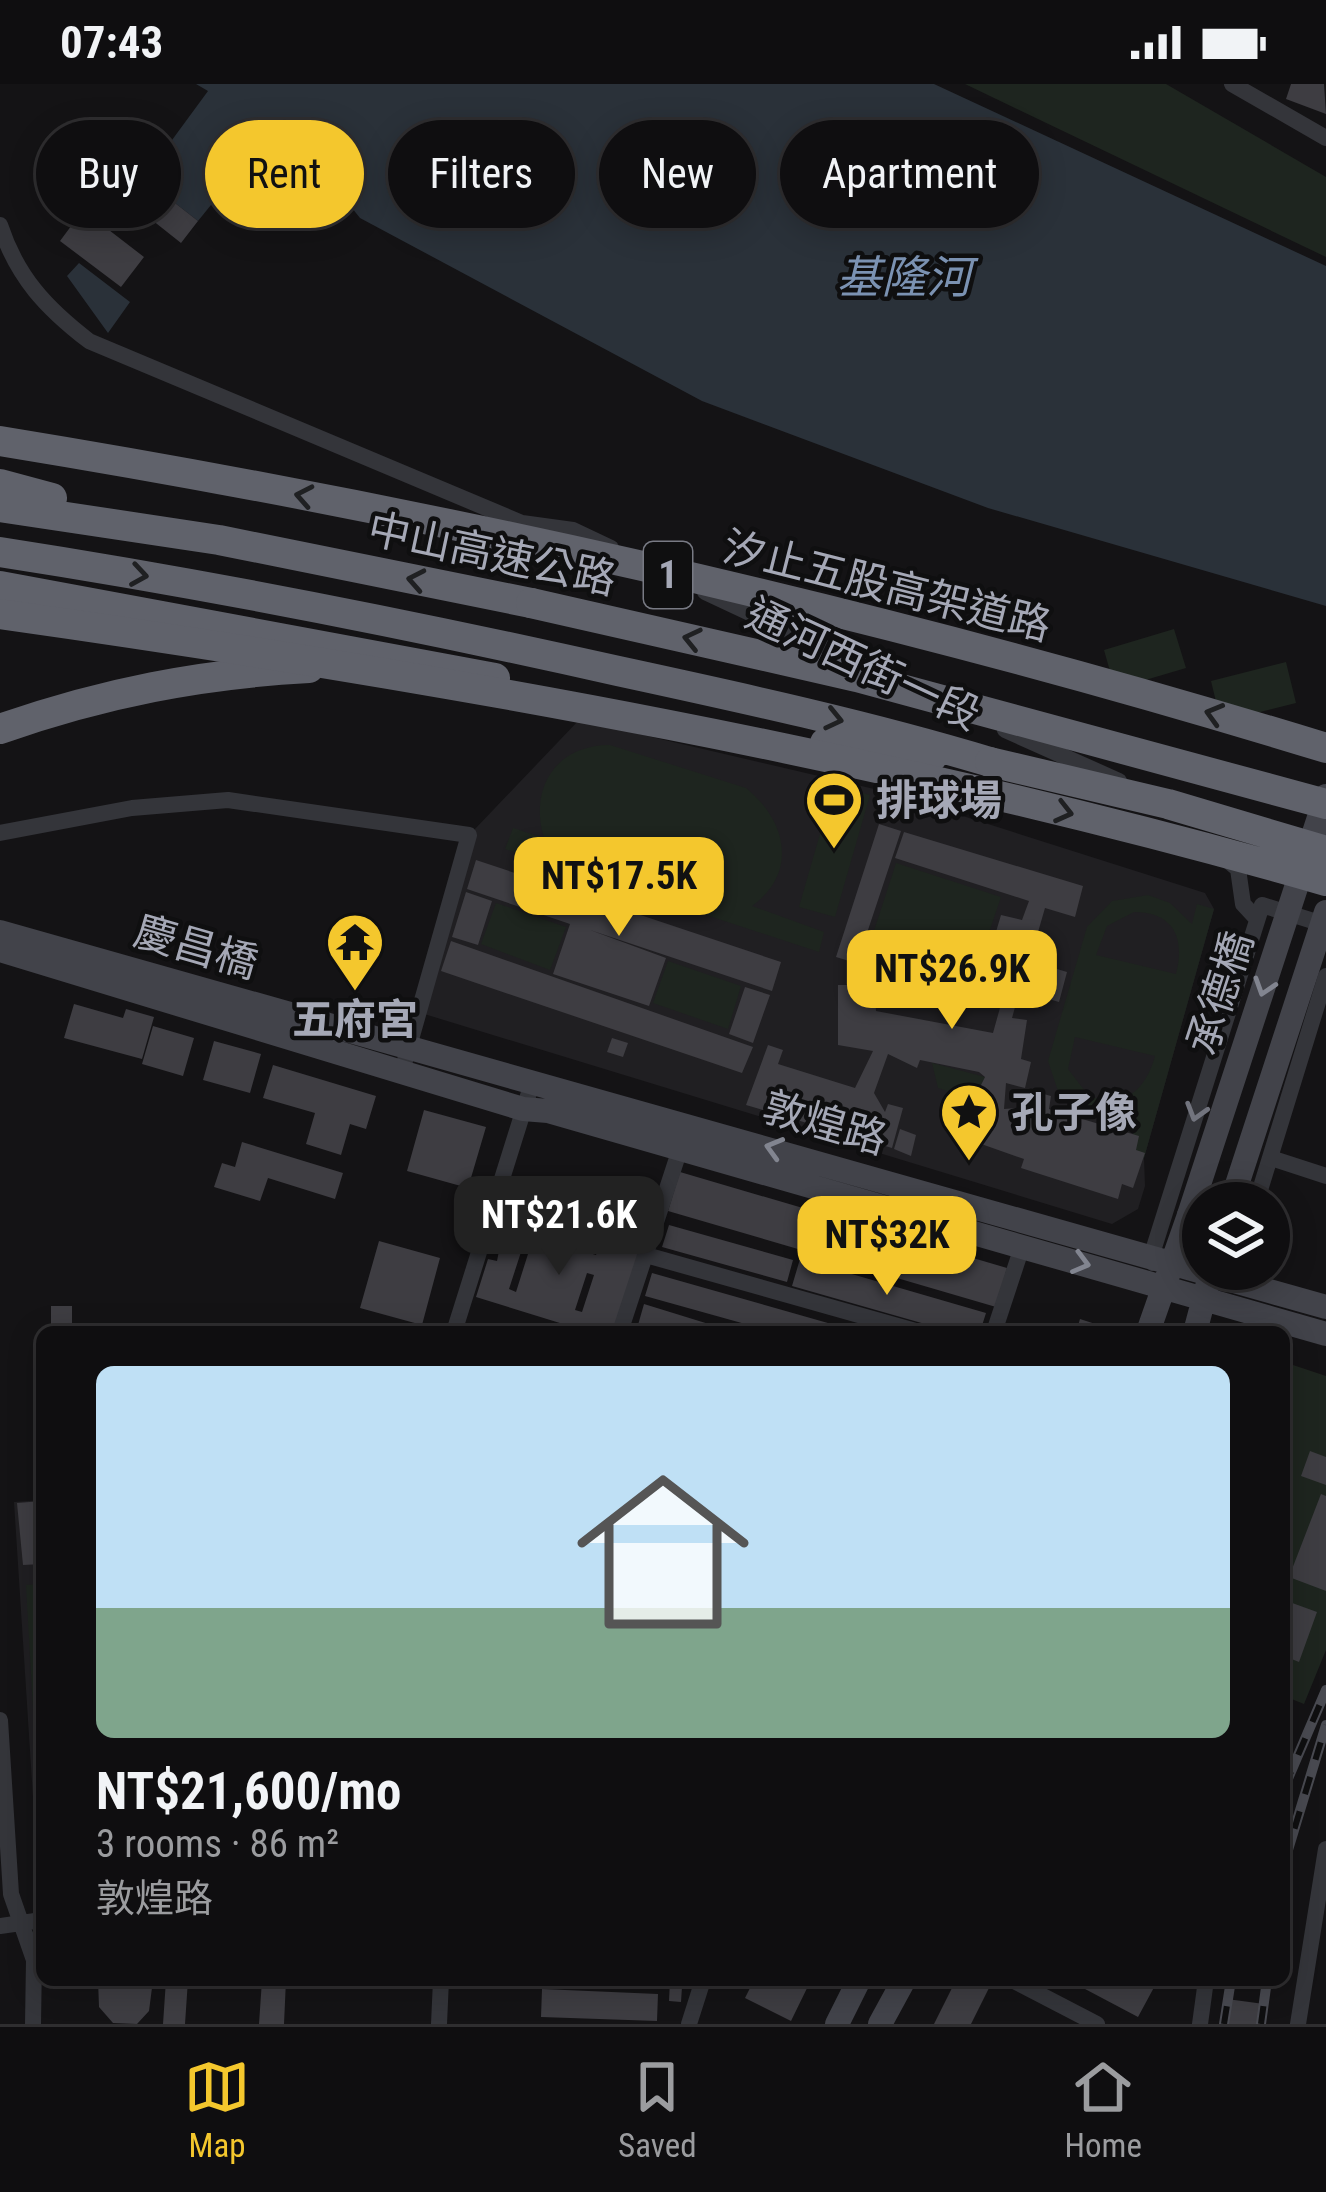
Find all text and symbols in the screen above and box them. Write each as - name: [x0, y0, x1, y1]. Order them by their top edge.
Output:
- text: 07:43: [60, 16, 163, 69]
- chip: Buy: [36, 120, 181, 228]
- chip: Rent: [205, 120, 364, 228]
- chip: Filters: [388, 120, 575, 228]
- chip: New: [599, 120, 756, 228]
- chip: Apartment: [780, 120, 1039, 228]
- water label: 基隆河: [836, 251, 979, 304]
- one-way arrow: [294, 484, 314, 510]
- street label: 中山高速公路: [364, 504, 620, 604]
- street label: 汐止五股高架道路: [718, 522, 1056, 650]
- road number: 1: [644, 542, 692, 608]
- one-way arrow: [129, 561, 149, 586]
- one-way arrow: [407, 568, 427, 594]
- street label: 通河西街一段: [738, 589, 988, 739]
- one-way arrow: [682, 628, 702, 653]
- one-way arrow: [1204, 704, 1225, 729]
- one-way arrow: [823, 705, 843, 730]
- sports icon: 排球場: [803, 769, 865, 851]
- place label: 排球場: [876, 776, 1002, 825]
- one-way arrow: [1054, 798, 1074, 823]
- pin: NT$17.5K: [495, 837, 743, 939]
- text: NT$17.5K: [541, 853, 697, 899]
- street label: 慶昌橋: [129, 906, 263, 988]
- temple icon: 五府宮: [324, 911, 386, 993]
- street label: 承德橋: [1177, 926, 1263, 1060]
- pin: NT$26.9K: [828, 930, 1076, 1032]
- text: NT$26.9K: [874, 946, 1030, 992]
- one-way arrow: [1253, 976, 1278, 997]
- place label: 五府宮: [292, 995, 418, 1044]
- place icon: 孔子像: [938, 1081, 1000, 1163]
- street label: 敦煌路: [758, 1082, 892, 1164]
- place label: 孔子像: [1011, 1088, 1137, 1137]
- one-way arrow: [1185, 1101, 1210, 1122]
- one-way arrow: [764, 1138, 785, 1163]
- pin: NT$21.6K: [435, 1176, 683, 1278]
- map controls: [1182, 1182, 1290, 1290]
- button: layers: [1182, 1182, 1290, 1290]
- text: NT$21.6K: [481, 1192, 637, 1238]
- pin: NT$32K: [789, 1196, 985, 1298]
- text: NT$32K: [824, 1212, 950, 1258]
- one-way arrow: [1070, 1248, 1091, 1273]
- icon: home: [555, 1444, 771, 1660]
- text: NT$21,600/mo: [96, 1762, 401, 1821]
- text: 3 rooms · 86 m²: [96, 1821, 339, 1867]
- text: 敦煌路: [96, 1876, 213, 1922]
- tab: Map: [184, 2054, 250, 2165]
- tab: Saved: [618, 2054, 697, 2165]
- tab: Home: [1065, 2054, 1142, 2165]

